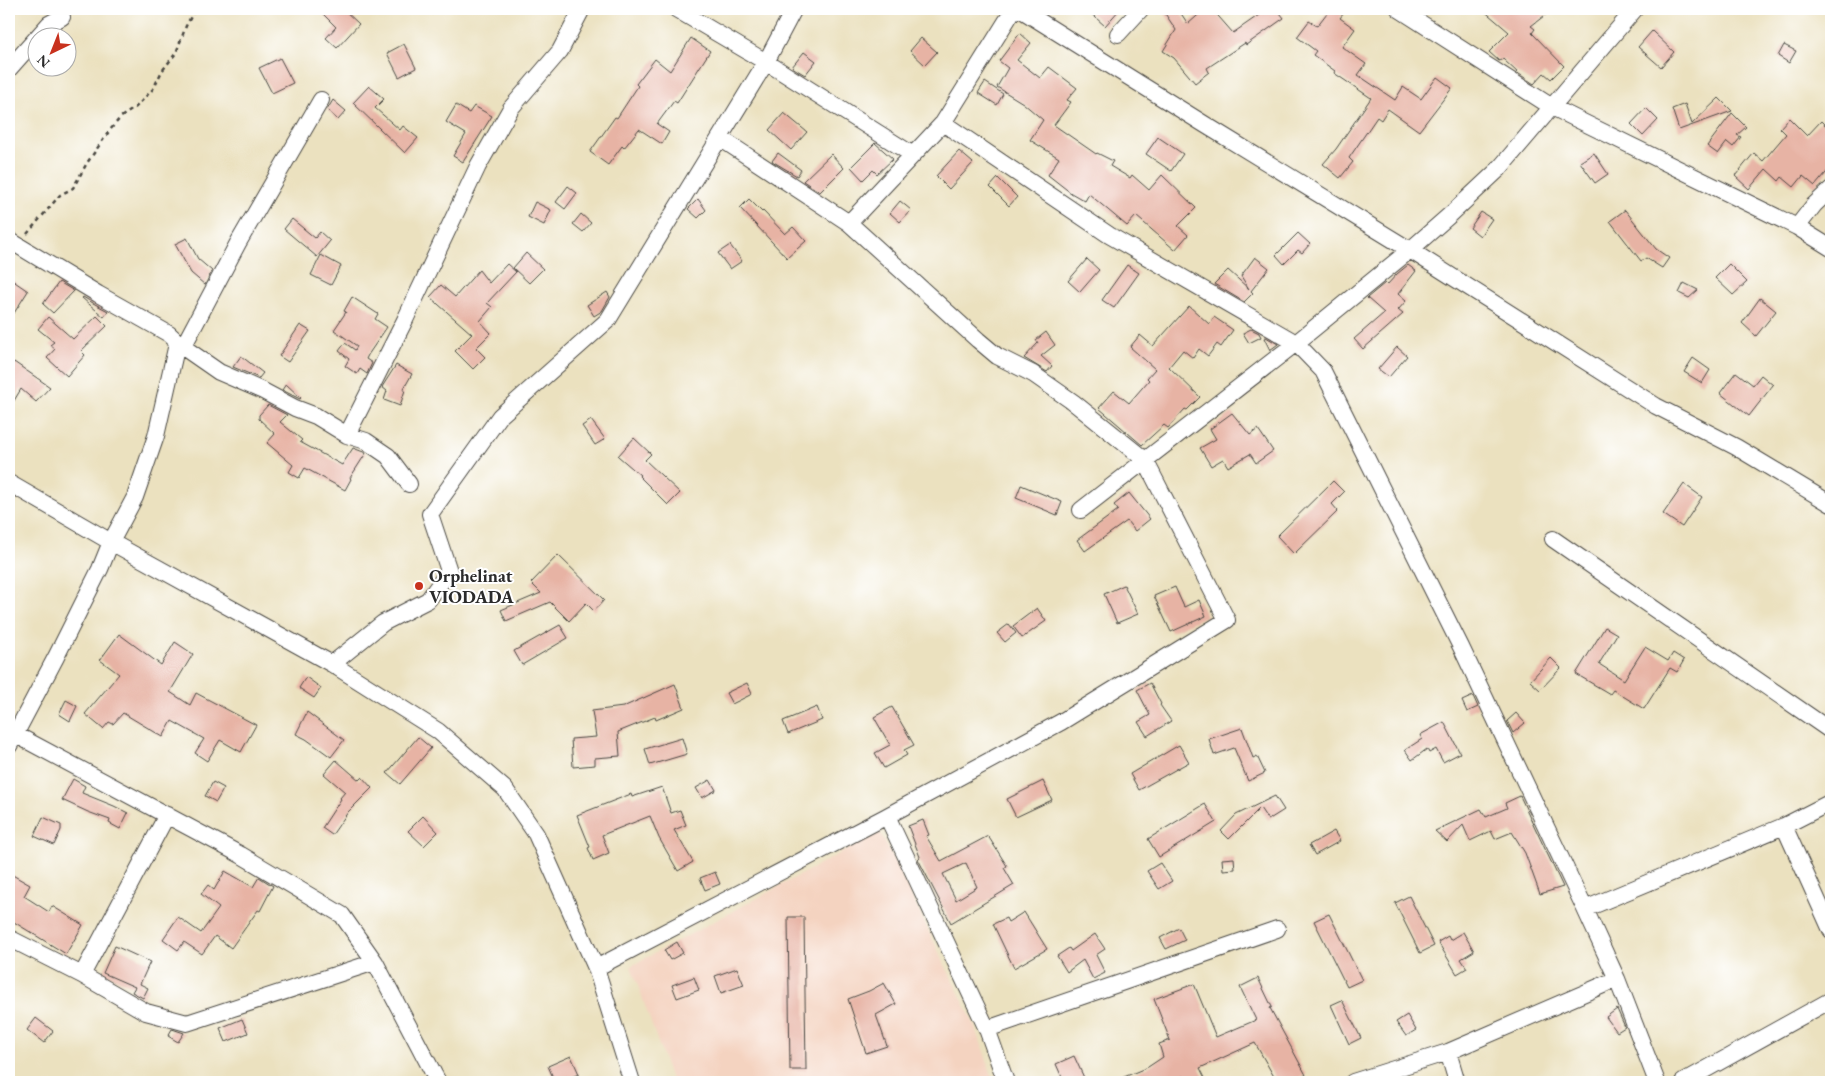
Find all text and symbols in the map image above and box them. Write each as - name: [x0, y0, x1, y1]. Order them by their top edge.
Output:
- north arrow: [28, 28, 78, 78]
- text: N: [32, 51, 53, 72]
- place label: Orphelinat VIODADA: [429, 564, 515, 608]
- marker: Orphelinat VIODADA: [413, 580, 425, 592]

